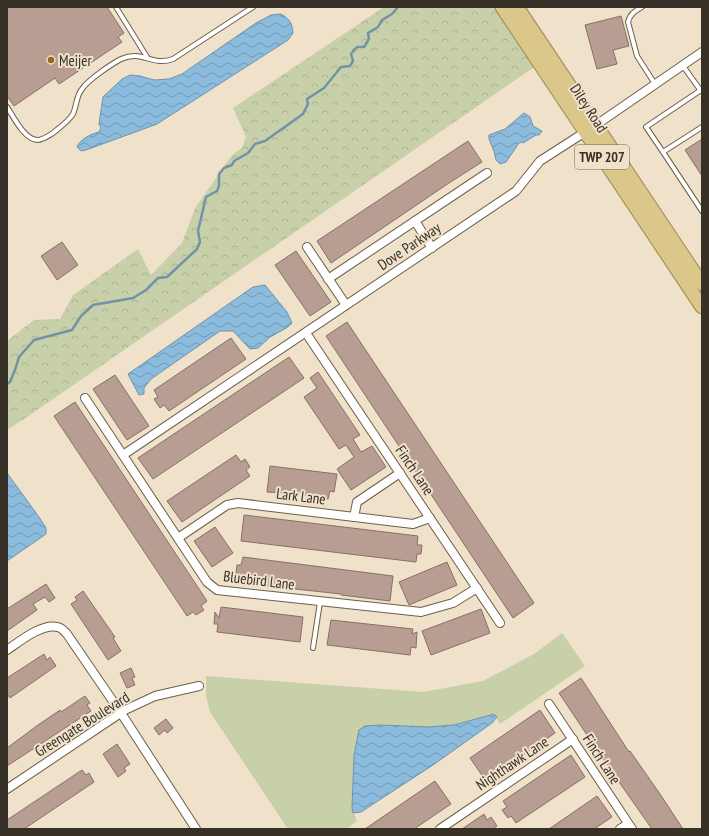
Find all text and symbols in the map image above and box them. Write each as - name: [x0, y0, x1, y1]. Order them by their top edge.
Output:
- place label: Meijer: [59, 51, 92, 70]
- marker: Meijer: [46, 55, 56, 65]
- street label: Diley Road: [566, 80, 612, 136]
- road number: TWP 207: [575, 145, 629, 169]
- street label: Dove Parkway: [374, 218, 445, 274]
- street label: Finch Lane: [391, 441, 439, 499]
- street label: Lark Lane: [275, 484, 327, 508]
- street label: Bluebird Lane: [222, 566, 296, 594]
- street label: Greengate Boulevard: [31, 687, 133, 761]
- street label: Finch Lane: [579, 730, 625, 788]
- street label: Nighthawk Lane: [472, 732, 552, 794]

